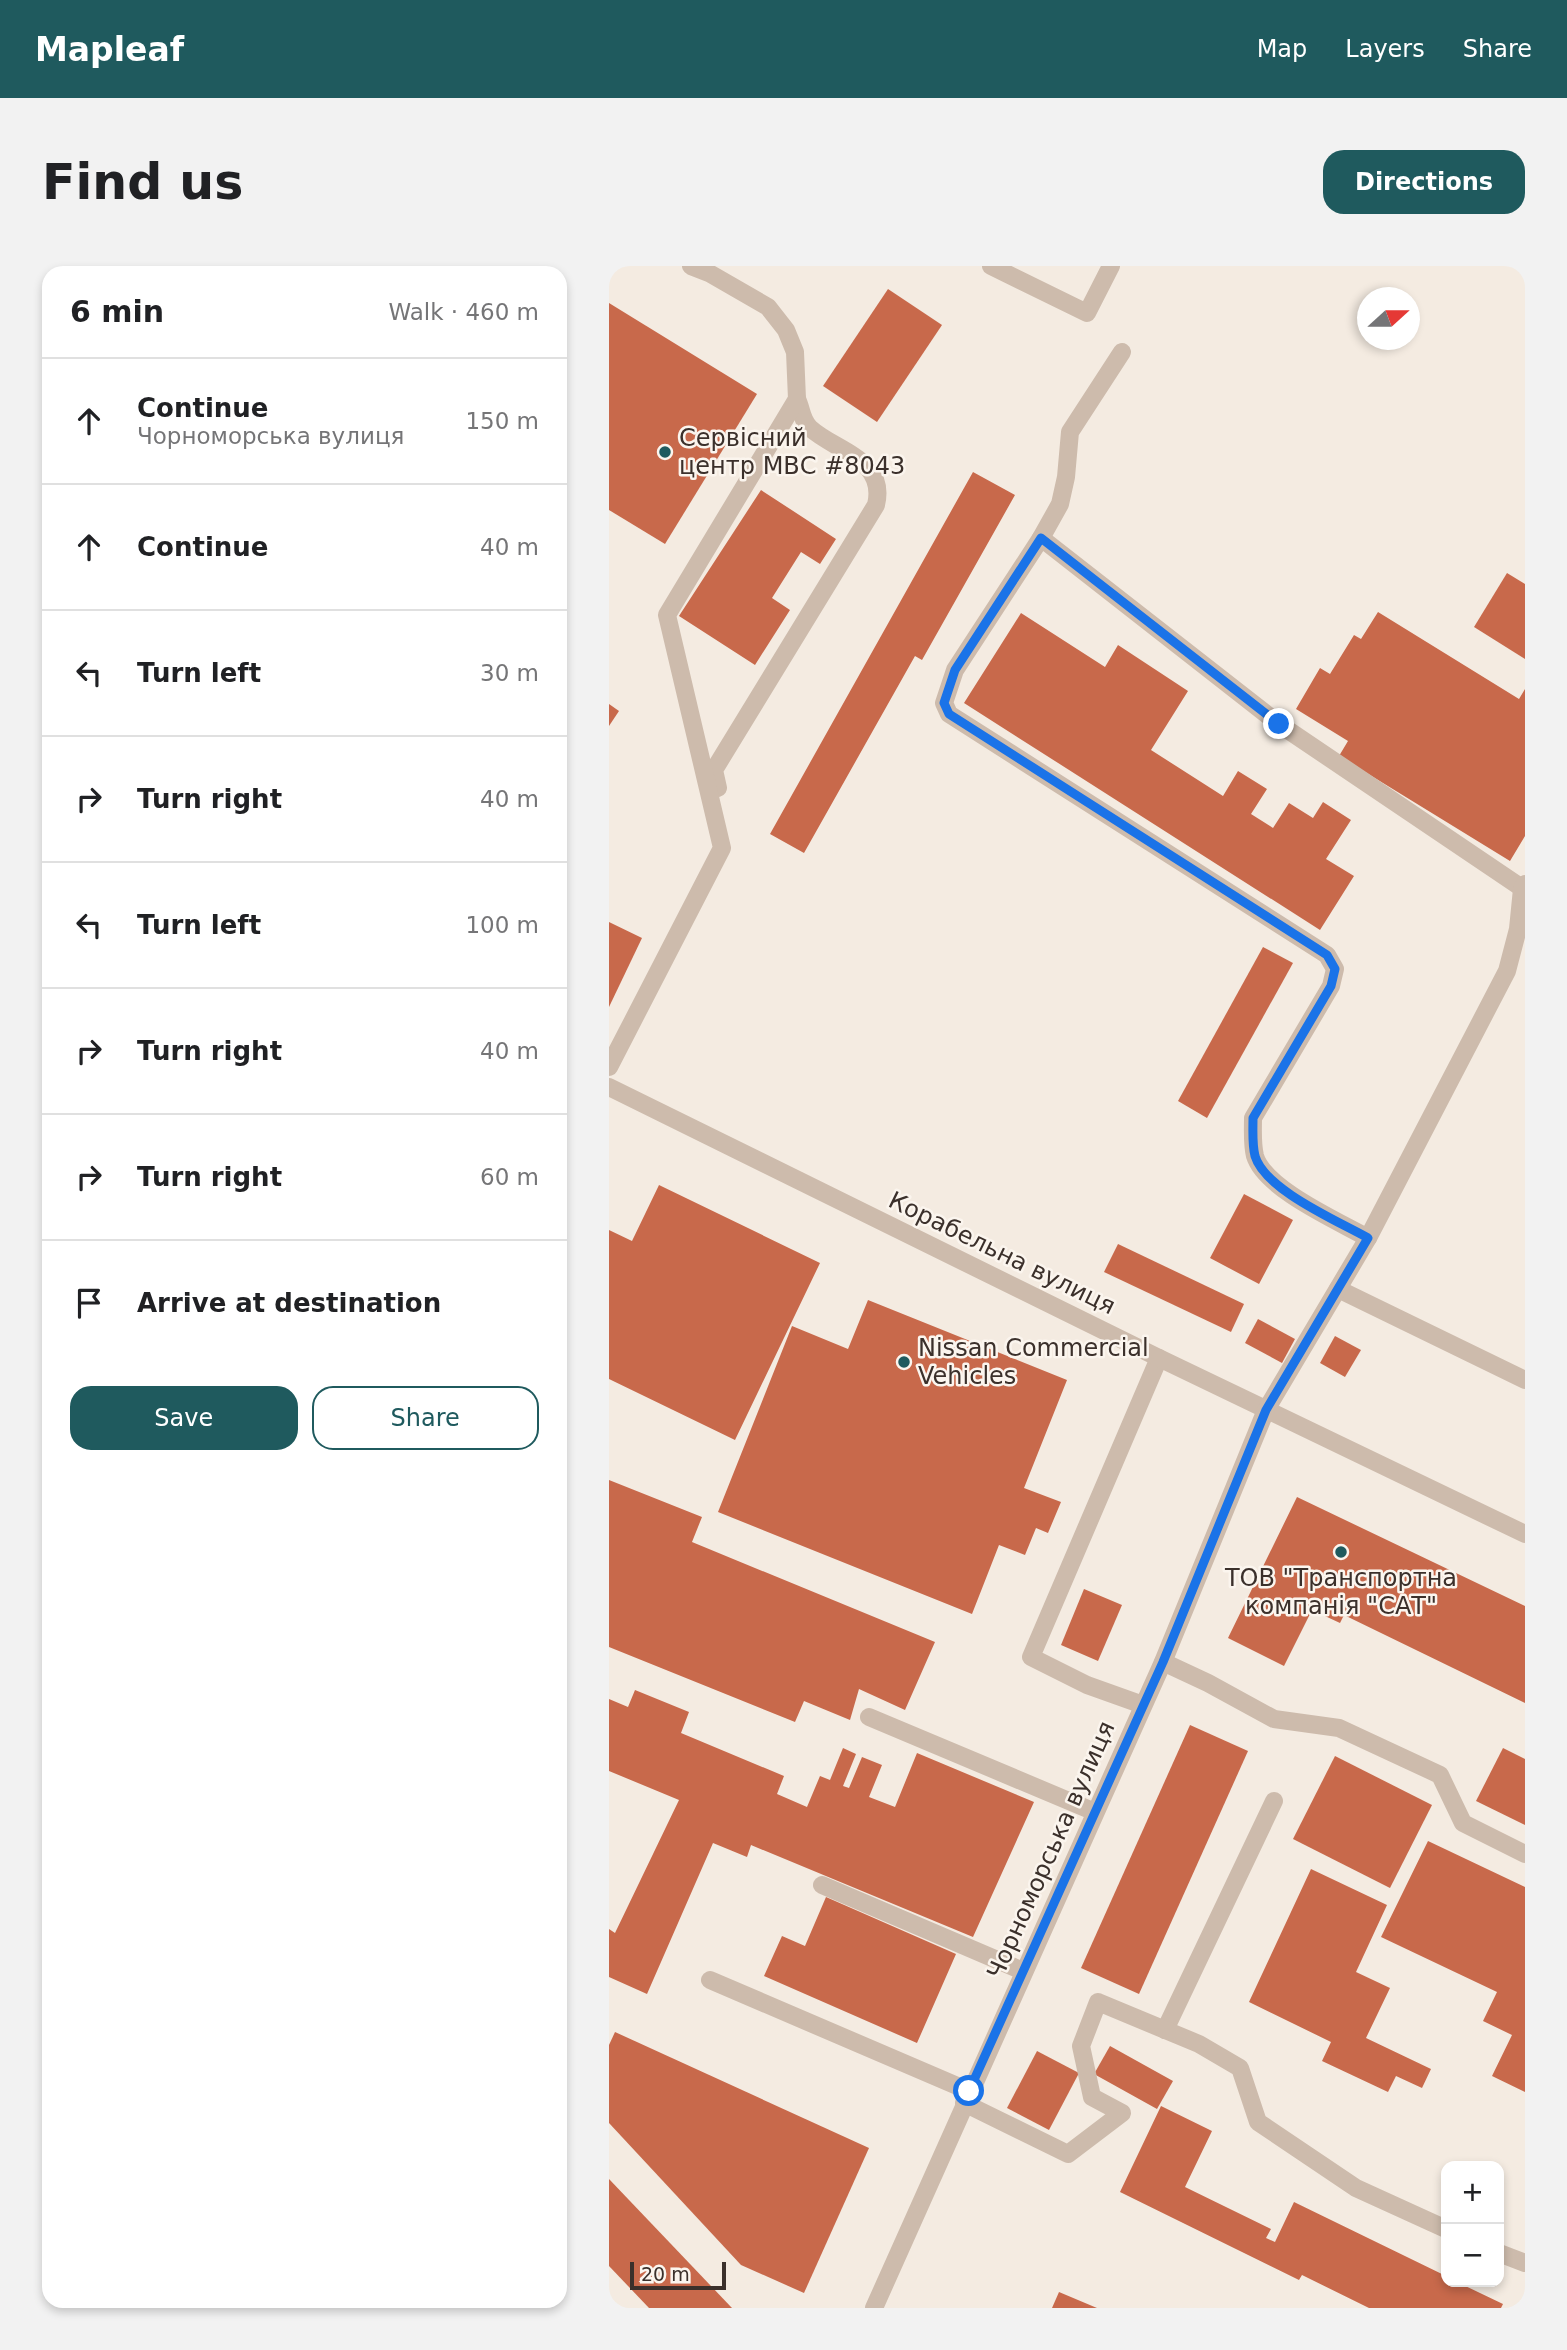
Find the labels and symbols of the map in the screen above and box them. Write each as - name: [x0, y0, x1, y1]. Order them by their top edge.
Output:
- north arrow: [1357, 287, 1420, 350]
- place label: Сервісний центр МВС #8043: [679, 424, 905, 480]
- marker: Сервісний центр МВС #8043: [657, 444, 673, 460]
- route end: [1263, 708, 1294, 739]
- street label: Корабельна вулиця: [884, 1186, 1120, 1320]
- place label: Nissan Commercial Vehicles: [918, 1334, 1149, 1390]
- marker: Nissan Commercial Vehicles: [896, 1354, 912, 1370]
- marker: ТОВ "Транспортна компанія "САТ": [1333, 1544, 1349, 1560]
- place label: ТОВ "Транспортна компанія "САТ": [1224, 1564, 1457, 1620]
- street label: Чорноморська вулиця: [981, 1717, 1121, 1983]
- route start: [953, 2075, 984, 2106]
- scale bar: [630, 2259, 726, 2291]

